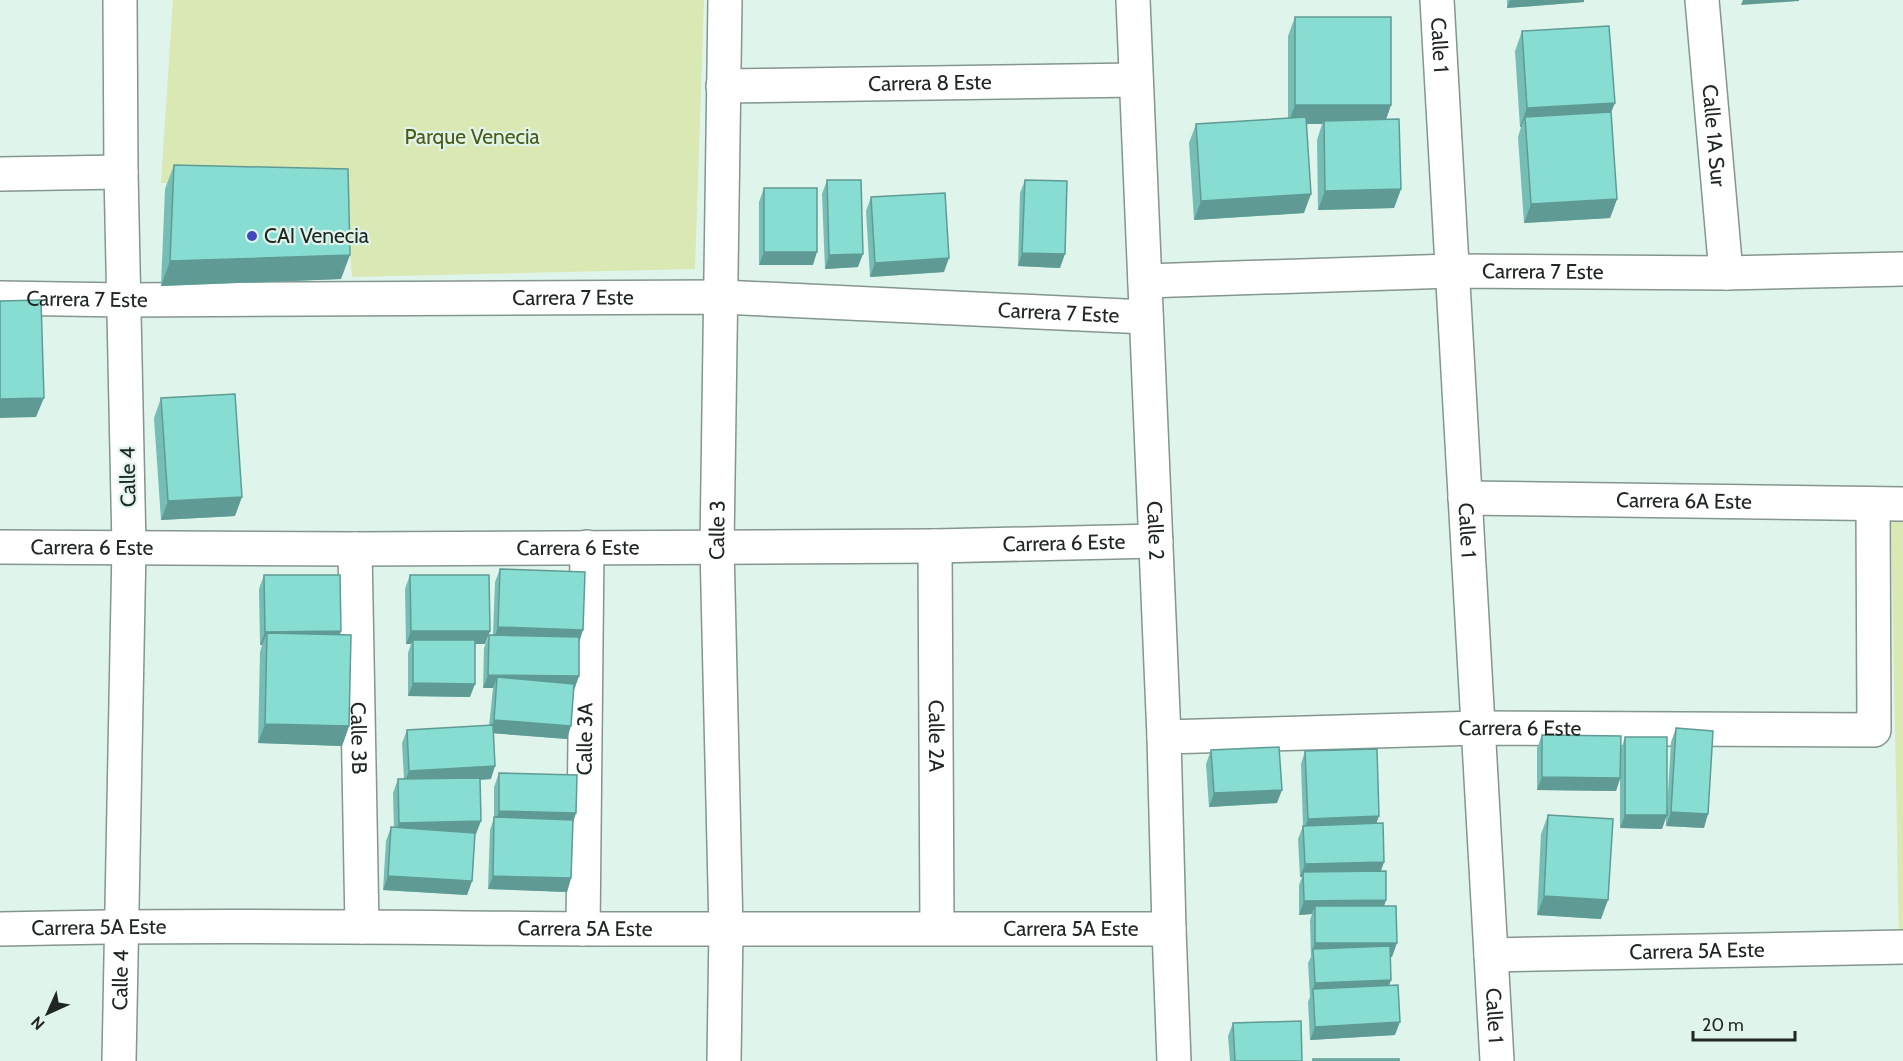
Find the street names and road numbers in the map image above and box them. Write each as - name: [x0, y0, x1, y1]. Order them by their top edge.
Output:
- street label: Calle 1: [1426, 17, 1454, 73]
- street label: Carrera 8 Este: [868, 69, 992, 96]
- street label: Calle 1A Sur: [1697, 83, 1731, 188]
- street label: Carrera 7 Este: [1482, 258, 1604, 284]
- street label: Carrera 7 Este: [512, 284, 634, 310]
- street label: Carrera 7 Este: [26, 285, 148, 312]
- street label: Carrera 7 Este: [997, 297, 1120, 328]
- street label: Calle 4: [114, 447, 141, 507]
- street label: Carrera 6A Este: [1616, 487, 1752, 514]
- street label: Calle 3: [704, 500, 730, 560]
- street label: Calle 2: [1142, 500, 1170, 561]
- street label: Calle 1: [1453, 502, 1482, 558]
- street label: Carrera 6 Este: [1002, 529, 1126, 556]
- street label: Carrera 6 Este: [31, 534, 154, 560]
- street label: Carrera 6 Este: [517, 535, 640, 560]
- street label: Calle 2A: [924, 700, 949, 772]
- street label: Calle 3B: [346, 702, 372, 774]
- street label: Calle 3A: [572, 702, 597, 775]
- street label: Carrera 6 Este: [1458, 715, 1582, 741]
- street label: Carrera 5A Este: [31, 914, 167, 940]
- street label: Carrera 5A Este: [517, 915, 653, 941]
- street label: Carrera 5A Este: [1003, 916, 1139, 941]
- street label: Carrera 5A Este: [1629, 937, 1765, 964]
- street label: Calle 4: [107, 950, 133, 1010]
- street label: Calle 1: [1481, 987, 1509, 1044]

